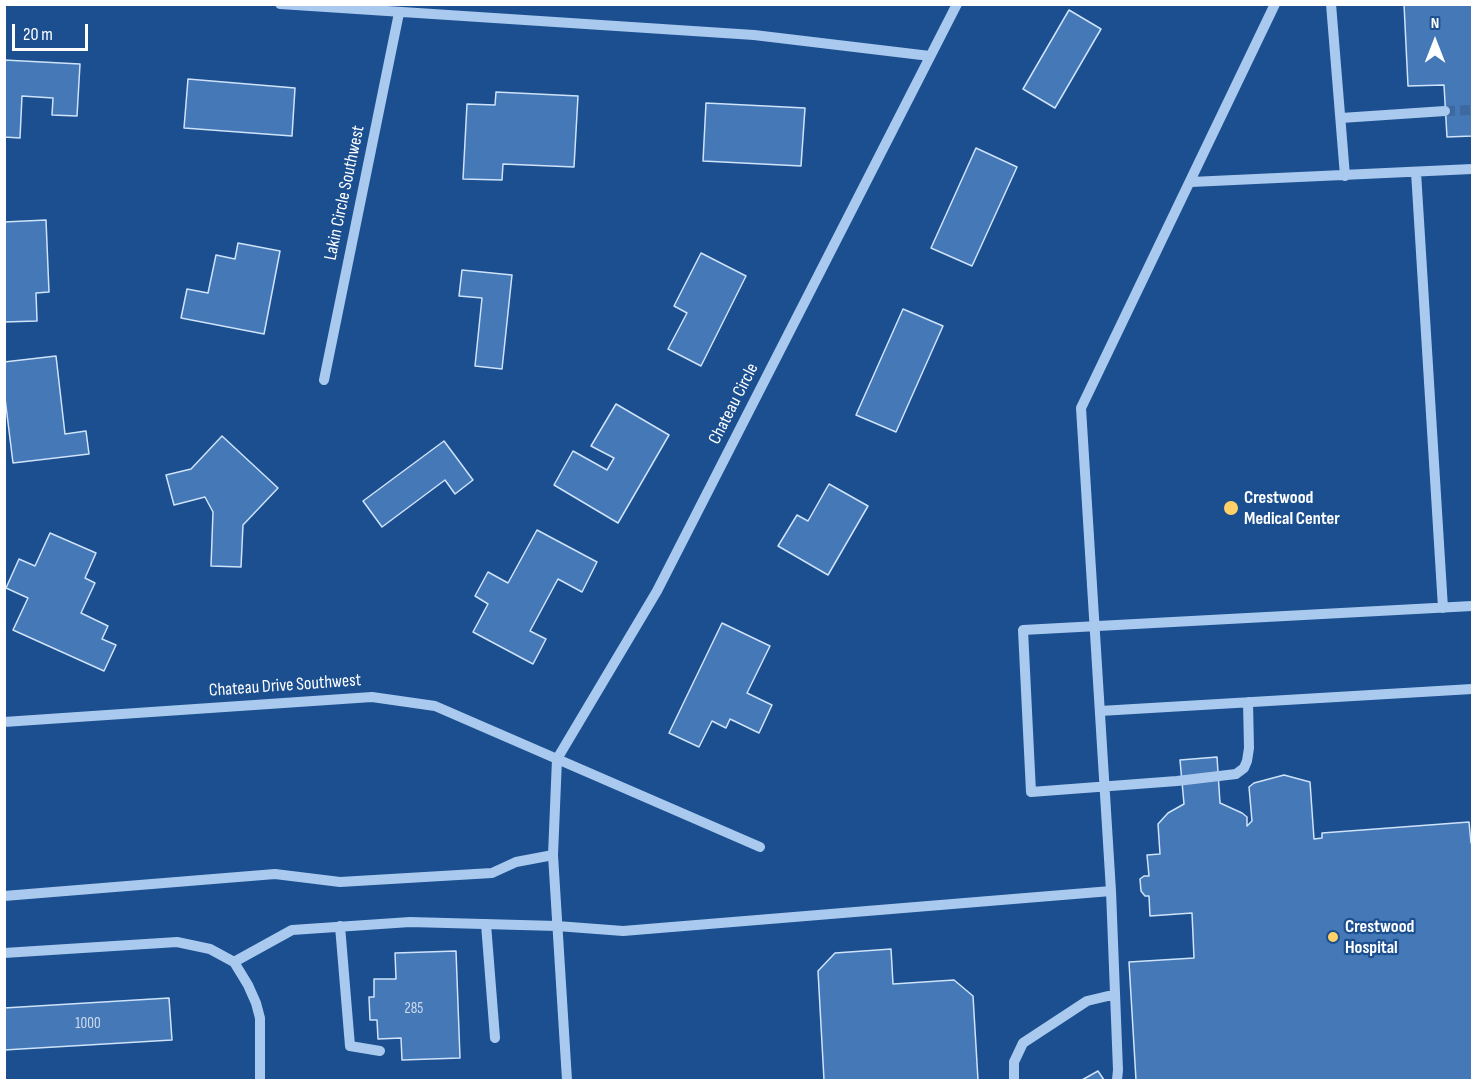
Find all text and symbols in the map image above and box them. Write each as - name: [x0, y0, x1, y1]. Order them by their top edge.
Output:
- scale bar: [15, 12, 92, 50]
- north arrow: [1405, 12, 1465, 72]
- text: N: [1431, 14, 1439, 33]
- text: 20 m: [23, 24, 53, 45]
- street label: Lakin Circle Southwest: [320, 124, 370, 262]
- street label: Chateau Circle: [704, 360, 764, 448]
- place label: Crestwood Medical Center: [1244, 487, 1340, 530]
- marker: Crestwood Medical Center: [1222, 499, 1240, 517]
- street label: Chateau Drive Southwest: [208, 670, 362, 702]
- place label: Crestwood Hospital: [1345, 916, 1414, 958]
- marker: Crestwood Hospital: [1326, 930, 1340, 944]
- house number: 285: [405, 1000, 423, 1018]
- house number: 1000: [75, 1015, 101, 1033]

